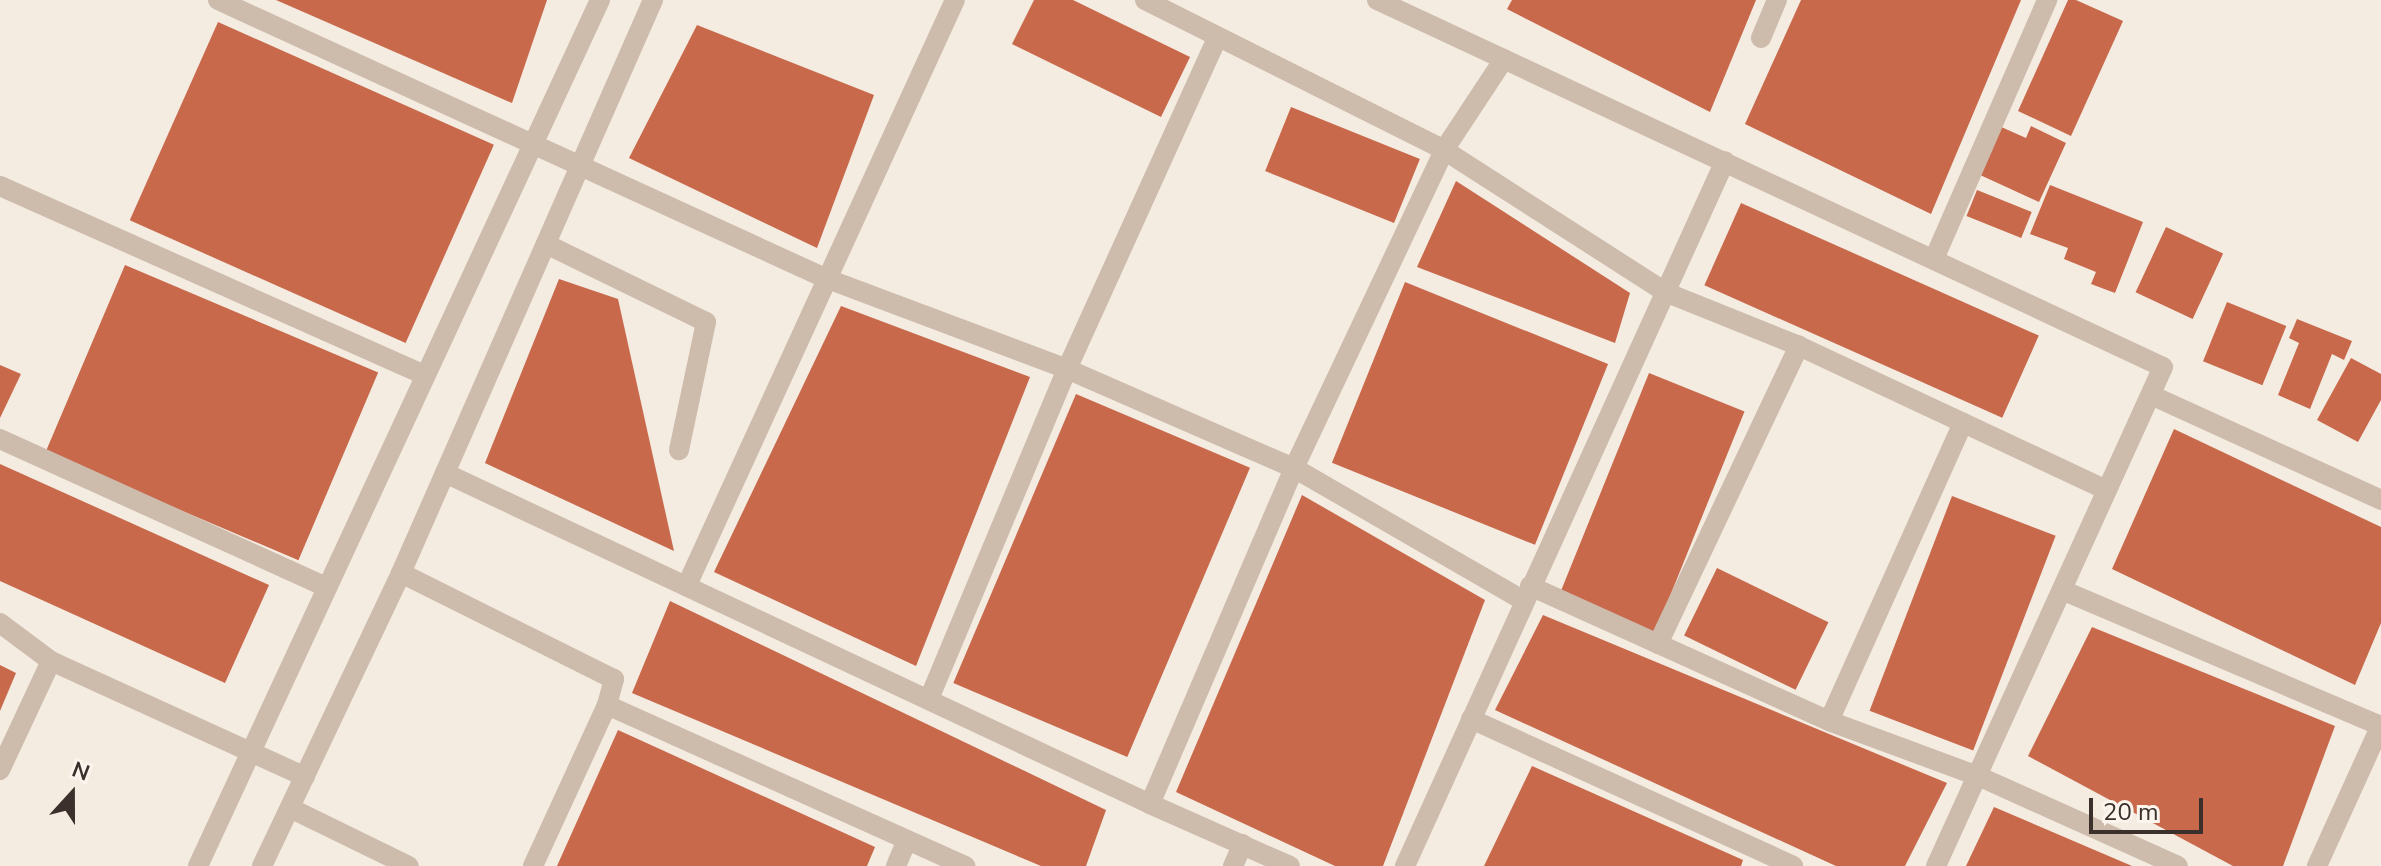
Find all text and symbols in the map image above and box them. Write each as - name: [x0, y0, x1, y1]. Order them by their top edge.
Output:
- north arrow: [32, 754, 112, 834]
- text: N: [68, 755, 94, 789]
- scale bar: [2093, 782, 2207, 832]
- text: 20 m: [2103, 796, 2159, 828]

